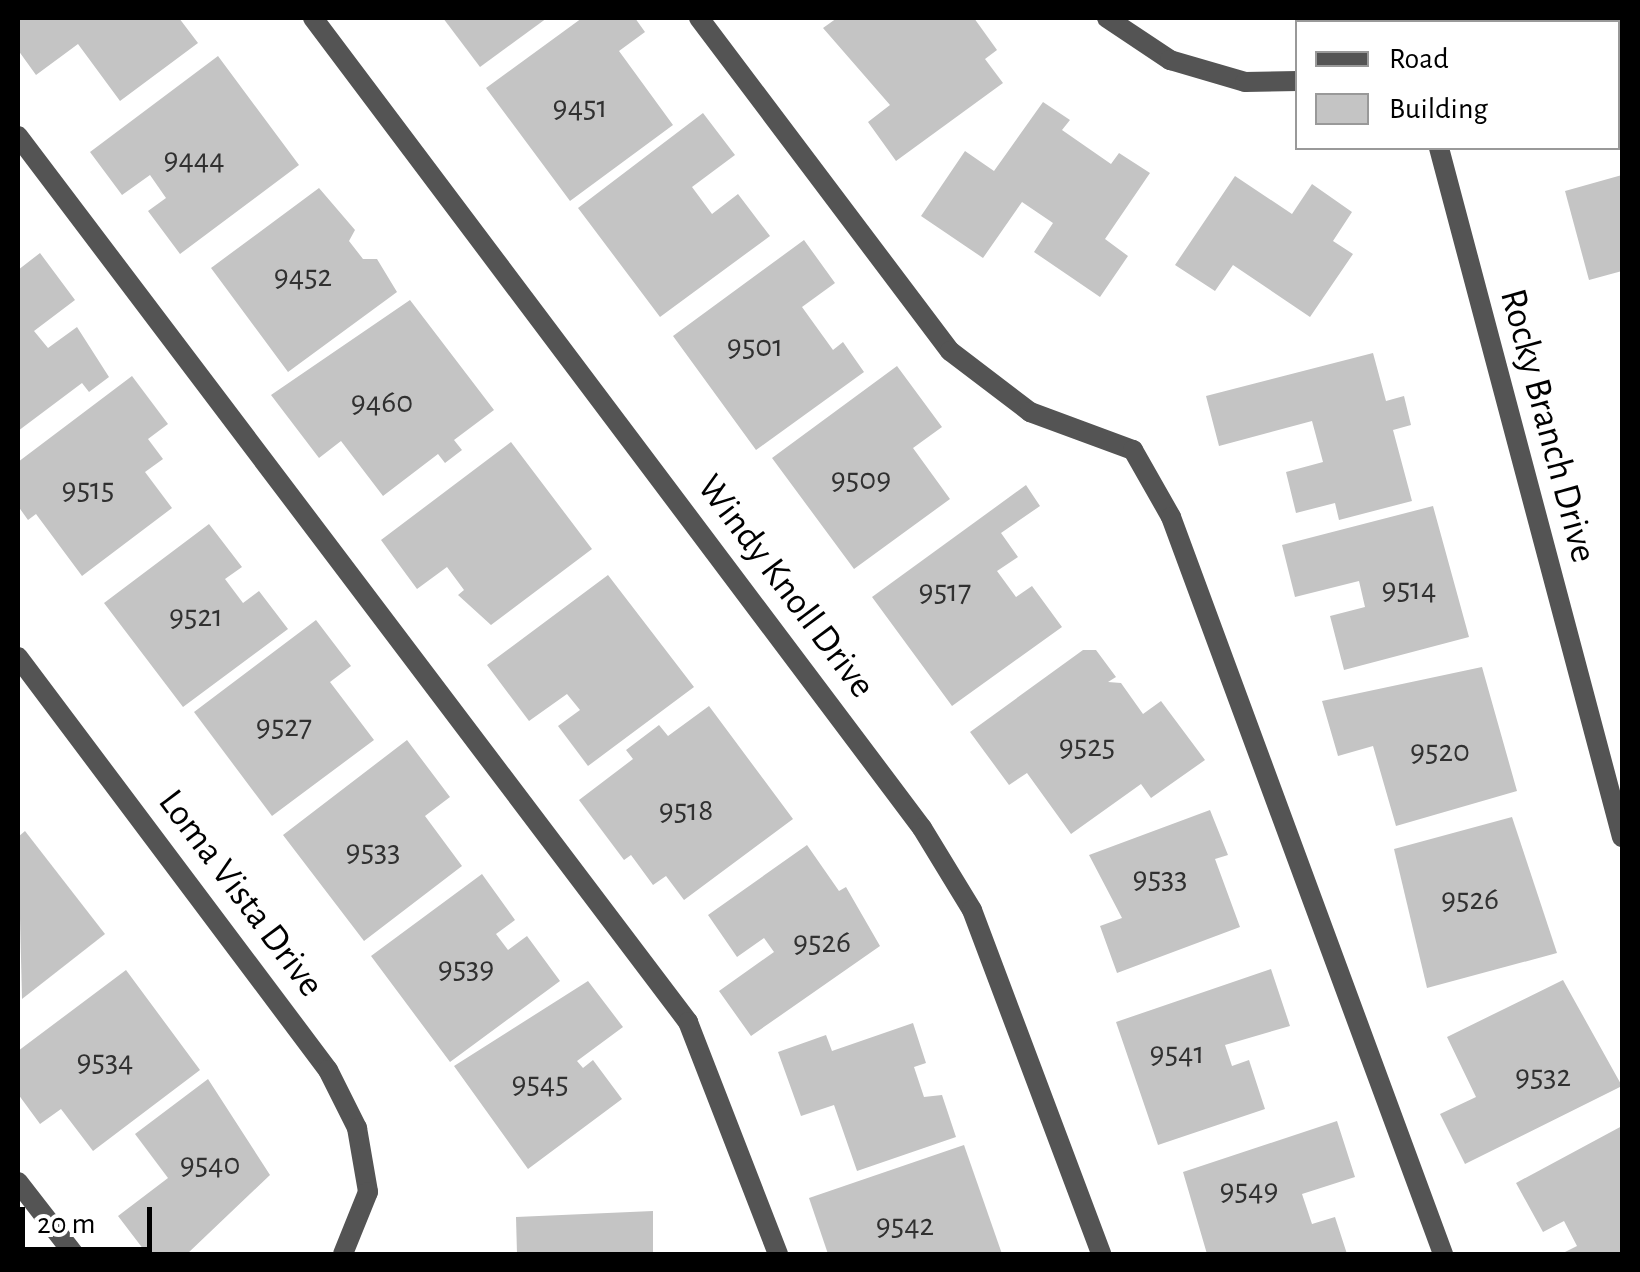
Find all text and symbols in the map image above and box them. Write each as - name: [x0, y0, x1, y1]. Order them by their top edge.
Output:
- legend: [1295, 20, 1620, 150]
- text: Road: [1389, 44, 1449, 74]
- house number: 9451: [553, 88, 607, 126]
- text: Building: [1389, 94, 1488, 124]
- house number: 9444: [163, 140, 225, 178]
- house number: 9452: [274, 257, 332, 295]
- street label: Rocky Branch Drive: [1489, 284, 1605, 568]
- house number: 9501: [727, 327, 783, 365]
- house number: 9460: [351, 383, 413, 421]
- house number: 9509: [831, 460, 891, 498]
- street label: Windy Knoll Drive: [686, 466, 884, 708]
- house number: 9515: [62, 470, 114, 508]
- house number: 9514: [1382, 570, 1436, 608]
- house number: 9517: [919, 572, 971, 610]
- house number: 9521: [169, 597, 223, 635]
- house number: 9527: [256, 707, 312, 745]
- house number: 9525: [1059, 727, 1115, 765]
- house number: 9520: [1410, 732, 1470, 770]
- street label: Loma Vista Drive: [147, 781, 333, 1007]
- house number: 9518: [659, 791, 713, 829]
- house number: 9533: [346, 832, 400, 870]
- house number: 9533: [1133, 859, 1187, 897]
- house number: 9526: [1441, 880, 1499, 918]
- house number: 9526: [793, 923, 851, 961]
- house number: 9539: [438, 949, 494, 987]
- house number: 9541: [1150, 1034, 1204, 1072]
- house number: 9534: [77, 1042, 133, 1080]
- house number: 9532: [1515, 1057, 1571, 1095]
- house number: 9545: [511, 1064, 569, 1102]
- house number: 9540: [180, 1145, 240, 1183]
- house number: 9549: [1220, 1171, 1278, 1209]
- scale bar: [25, 1187, 158, 1249]
- house number: 9542: [876, 1206, 934, 1244]
- text: 20 m: [37, 1209, 95, 1239]

